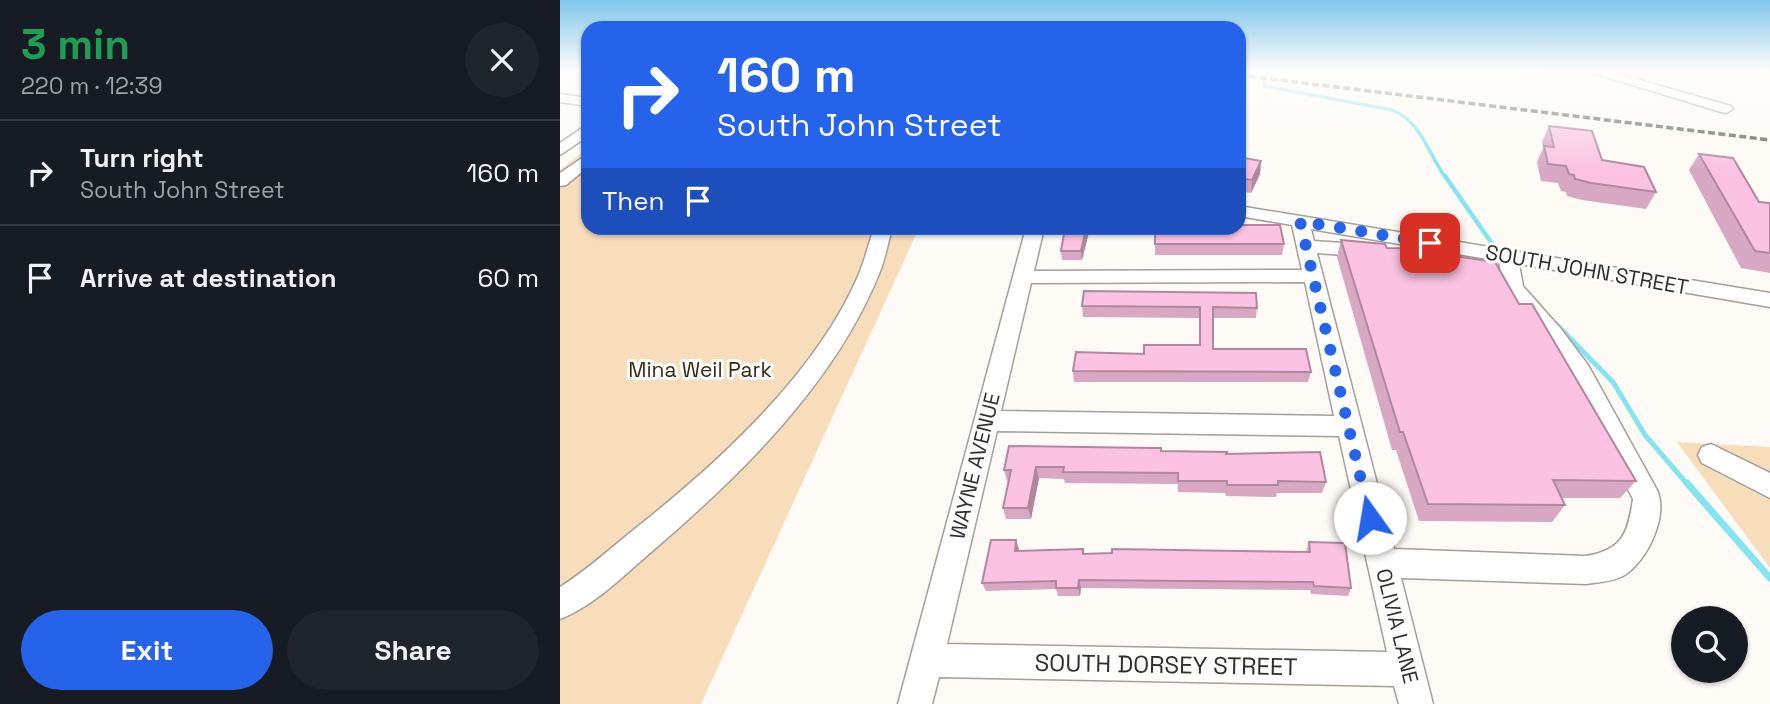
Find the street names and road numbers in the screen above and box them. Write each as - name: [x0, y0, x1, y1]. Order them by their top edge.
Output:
- street label: SOUTH JOHN STREET: [1484, 238, 1691, 301]
- street label: WAYNE AVENUE: [943, 390, 1006, 542]
- street label: OLIVIA LANE: [1370, 566, 1425, 686]
- street label: SOUTH DORSEY STREET: [1034, 647, 1298, 682]

